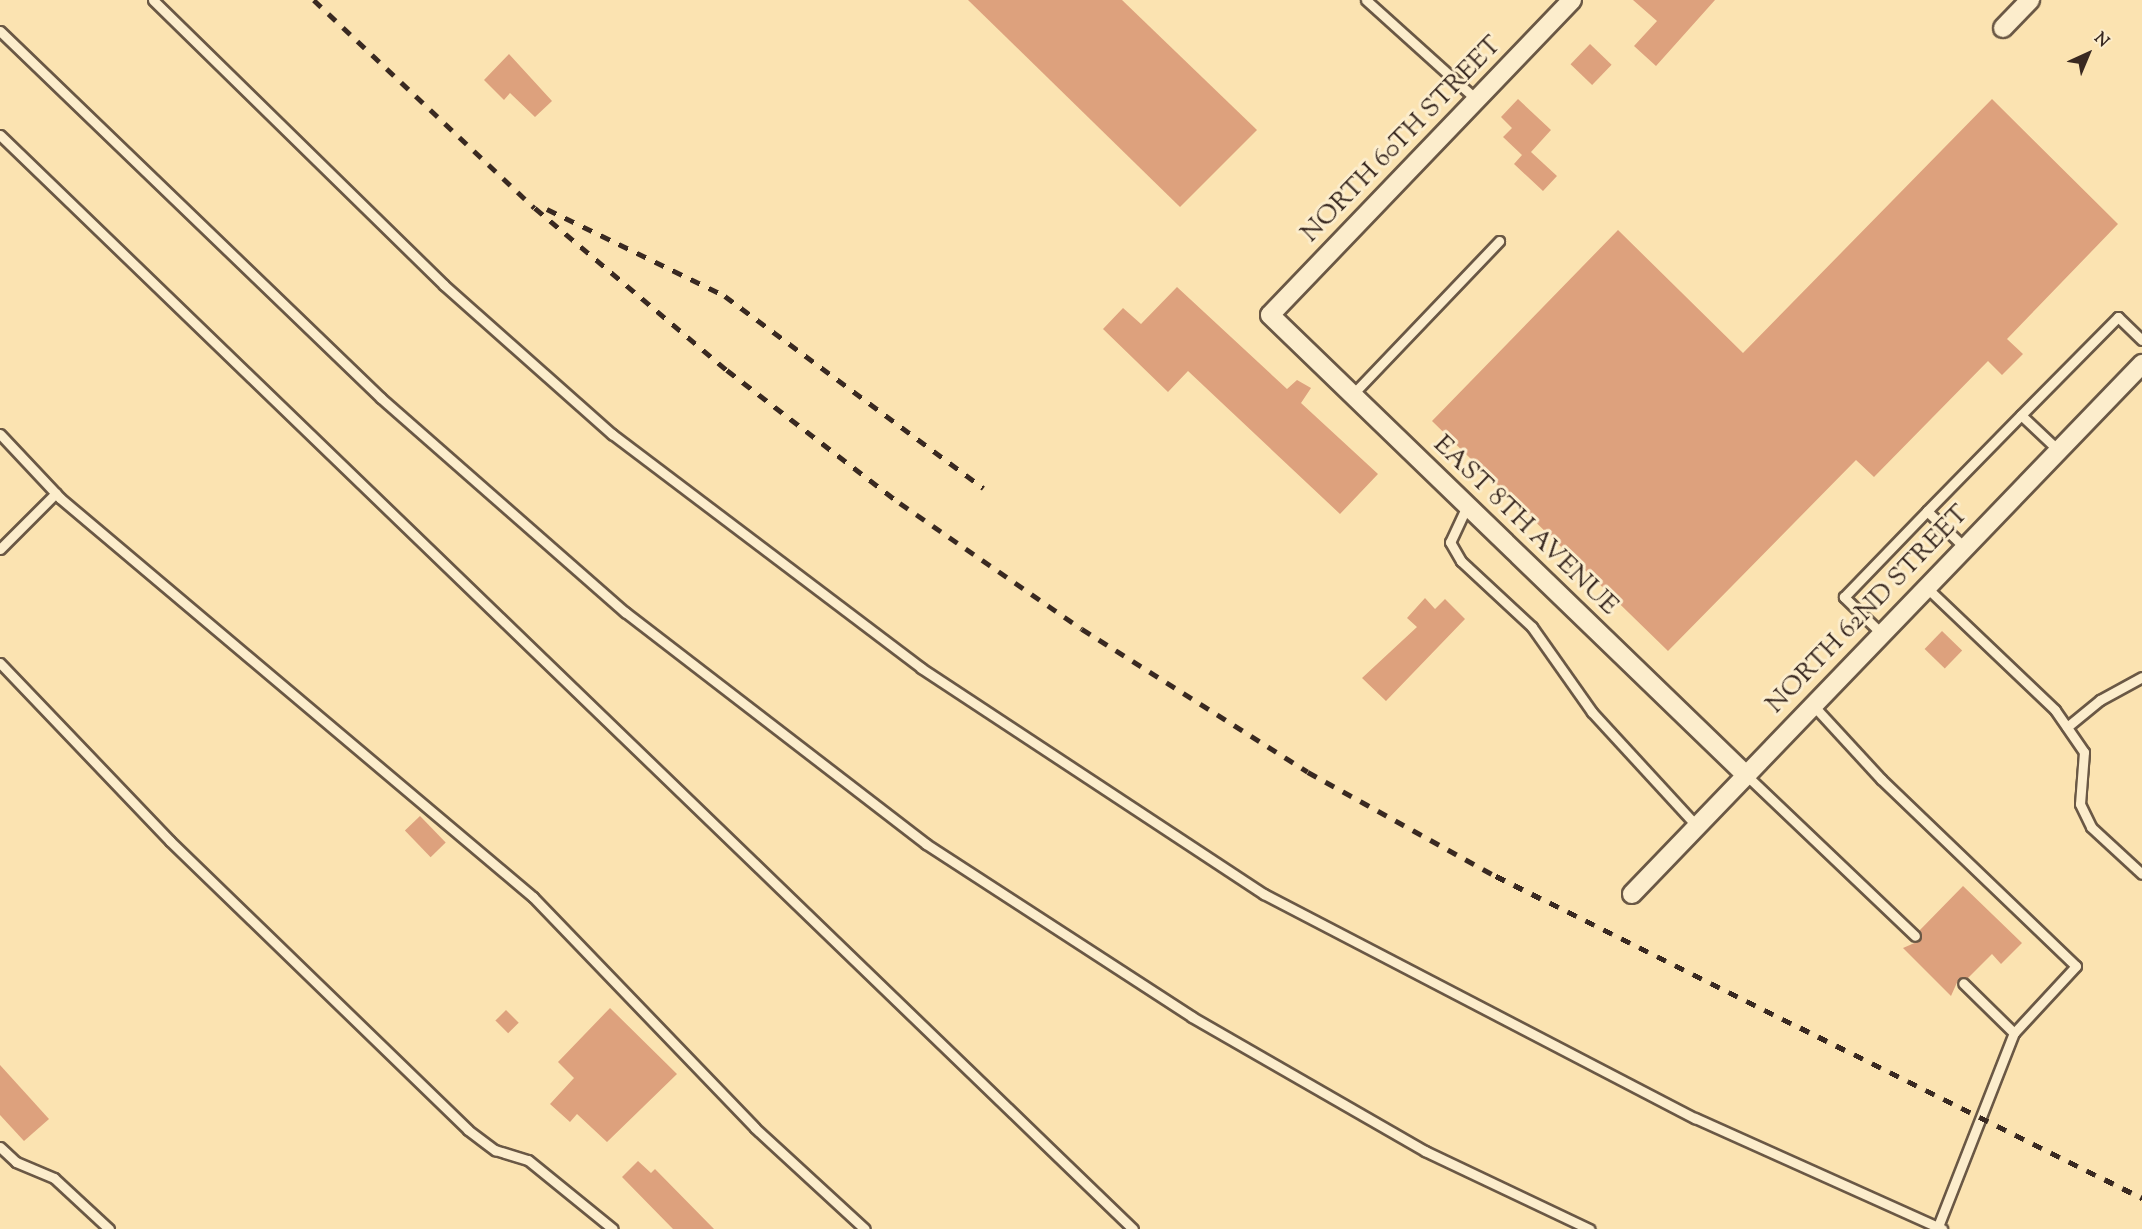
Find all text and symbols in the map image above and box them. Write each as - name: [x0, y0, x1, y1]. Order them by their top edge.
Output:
- north arrow: [2058, 24, 2118, 84]
- text: N: [2088, 28, 2113, 53]
- street label: NORTH 60TH STREET: [1295, 30, 1509, 250]
- street label: EAST 8TH AVENUE: [1426, 430, 1624, 622]
- street label: NORTH 62ND STREET: [1760, 499, 1976, 721]

